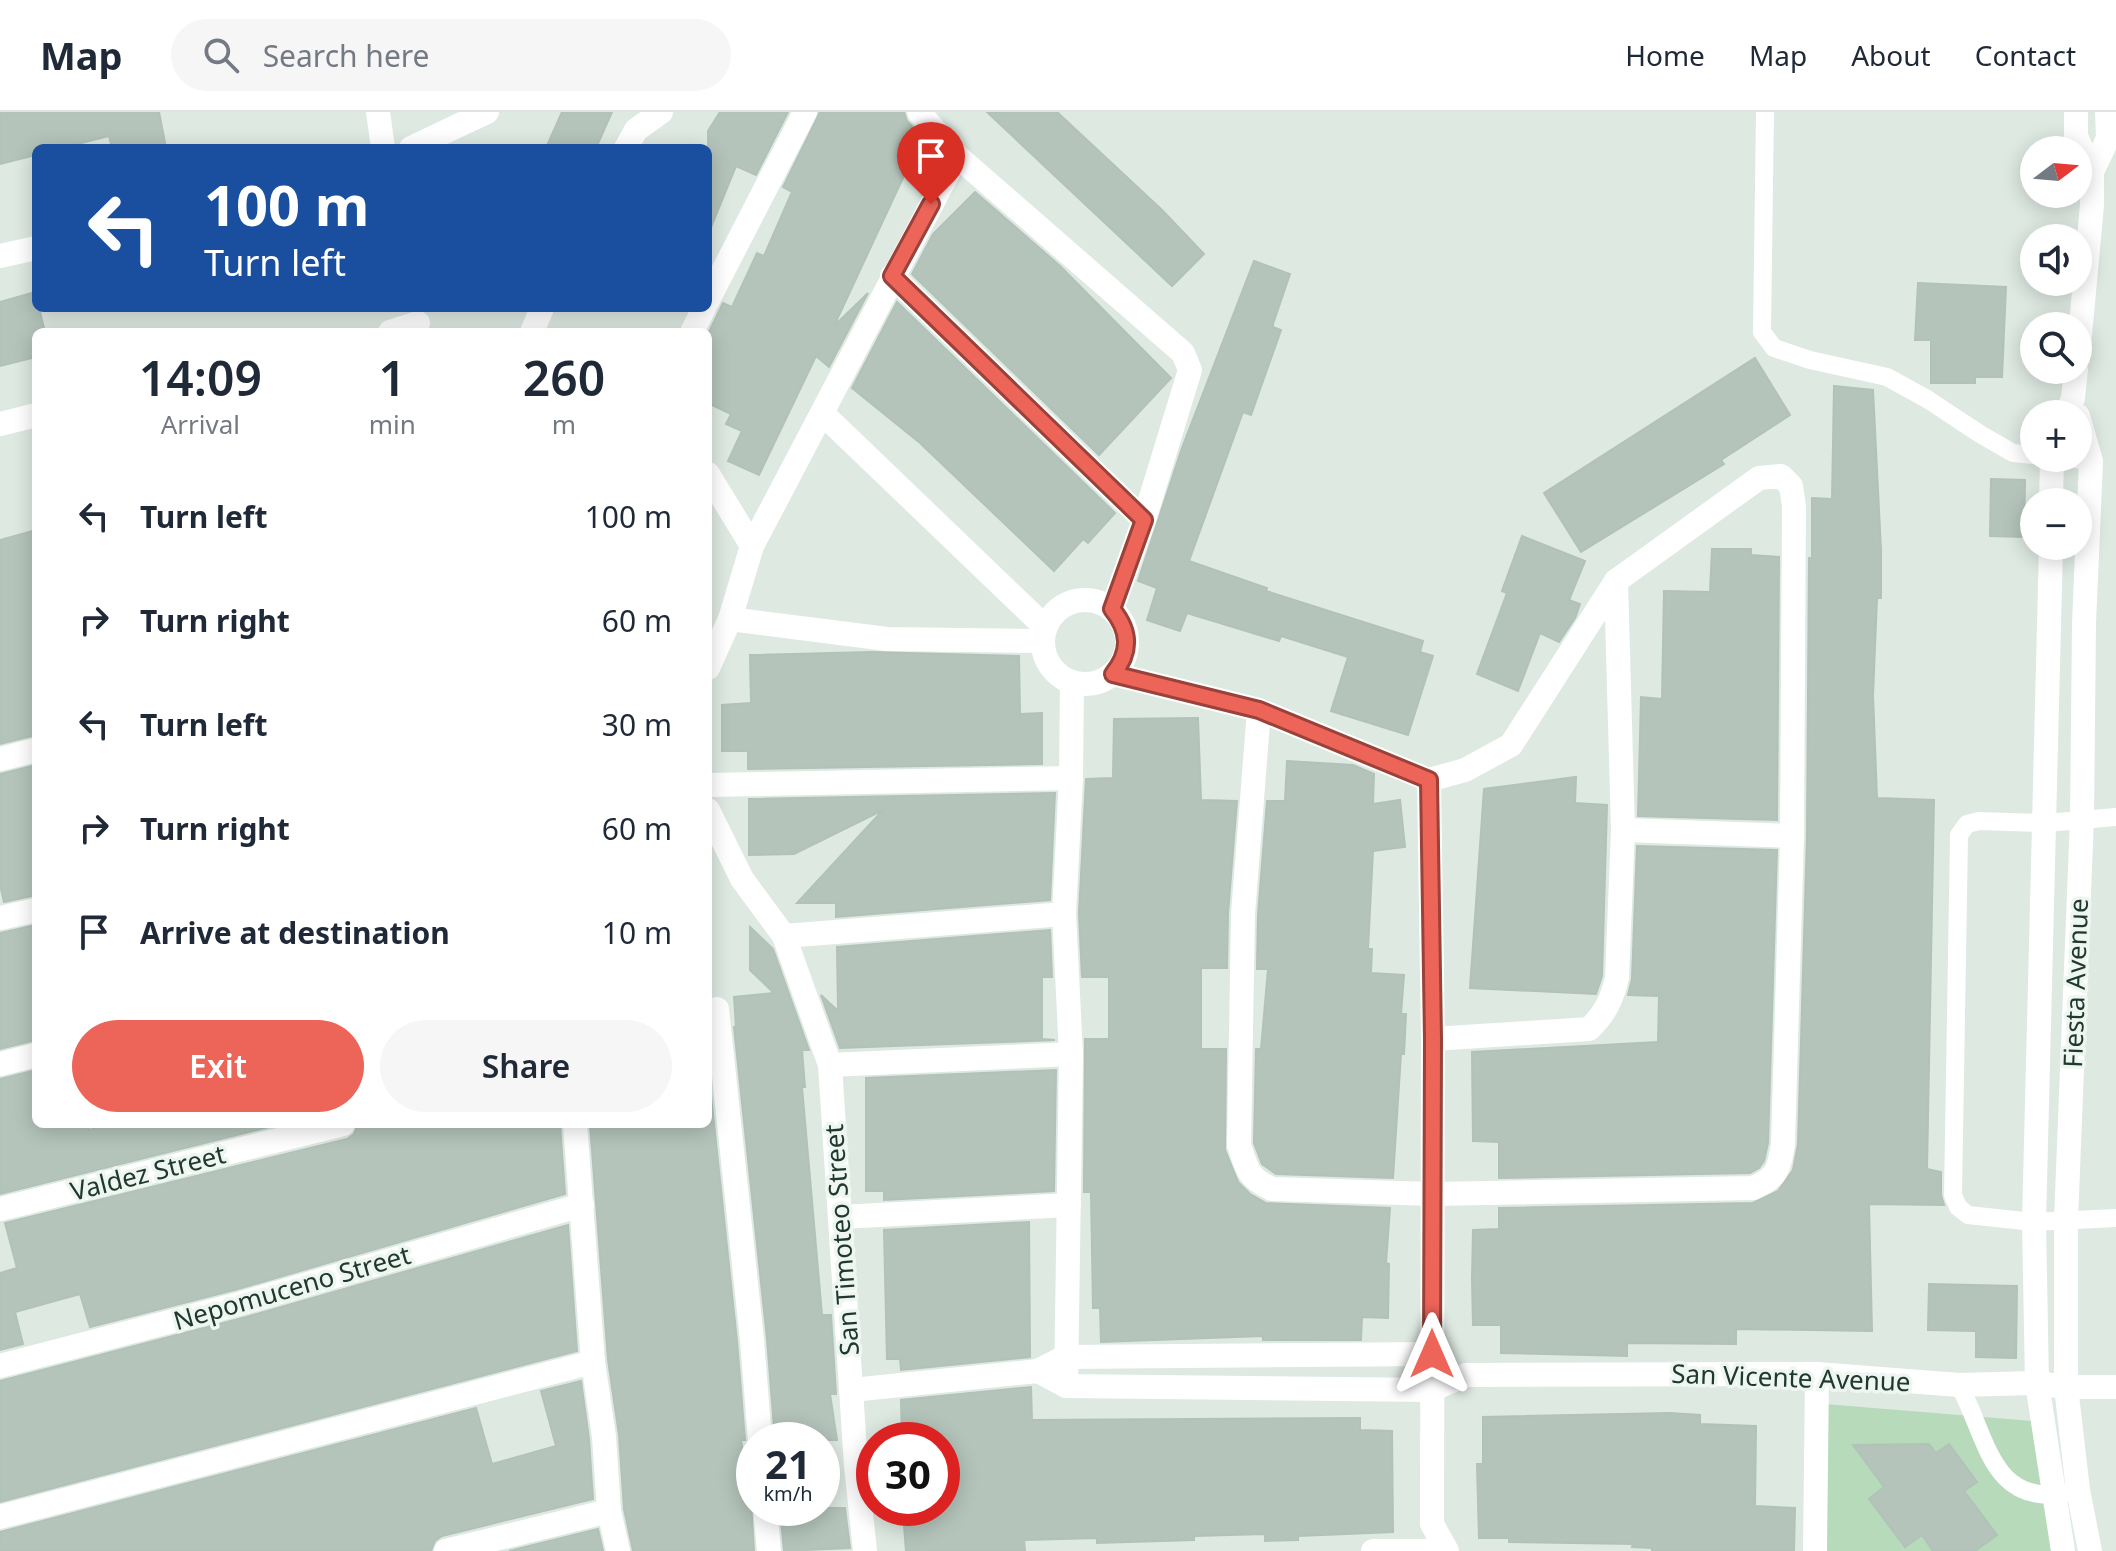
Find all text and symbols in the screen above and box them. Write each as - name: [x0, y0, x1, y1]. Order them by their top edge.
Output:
- search box: [171, 19, 731, 91]
- text: Map: [40, 29, 123, 81]
- icon: search: [199, 33, 243, 77]
- text: Search here: [263, 35, 430, 76]
- text: Home: [1625, 36, 1705, 74]
- text: Map: [1749, 36, 1807, 74]
- text: About: [1851, 36, 1931, 74]
- text: Contact: [1975, 36, 2076, 74]
- pin: [897, 122, 965, 204]
- icon: arrive: [909, 134, 953, 178]
- north arrow: [2020, 136, 2092, 208]
- map controls: [2020, 136, 2092, 560]
- text: 100 m: [204, 166, 369, 242]
- icon: left: [72, 176, 176, 280]
- button: sound: [2020, 224, 2092, 296]
- text: Turn left: [204, 238, 346, 287]
- button: search: [2020, 312, 2092, 384]
- text: 14:09: [139, 345, 262, 410]
- text: 1: [379, 345, 406, 410]
- text: 260: [523, 345, 605, 410]
- button: +: [2020, 400, 2092, 472]
- text: Arrival: [161, 406, 240, 442]
- text: min: [369, 406, 416, 442]
- text: m: [552, 406, 576, 442]
- button: −: [2020, 488, 2092, 560]
- icon: left: [72, 494, 116, 538]
- text: Turn left: [140, 496, 268, 537]
- text: 100 m: [585, 496, 672, 537]
- icon: right: [72, 598, 116, 642]
- text: Turn right: [140, 600, 290, 641]
- text: 60 m: [602, 600, 672, 641]
- icon: left: [72, 702, 116, 746]
- text: Turn left: [140, 704, 268, 745]
- text: 30 m: [602, 704, 672, 745]
- icon: right: [72, 806, 116, 850]
- text: Turn right: [140, 808, 290, 849]
- text: 60 m: [602, 808, 672, 849]
- street label: Fiesta Avenue: [2054, 898, 2096, 1068]
- icon: arrive: [72, 910, 116, 954]
- text: Arrive at destination: [140, 912, 450, 953]
- text: 10 m: [602, 912, 672, 953]
- button: Exit: [72, 1020, 364, 1112]
- button: Share: [380, 1020, 672, 1112]
- street label: San Timoteo Street: [815, 1123, 867, 1357]
- street label: Valdez Street: [67, 1135, 229, 1209]
- street label: Nepomuceno Street: [169, 1236, 414, 1338]
- position arrow: [1390, 1312, 1474, 1396]
- street label: San Vicente Avenue: [1671, 1355, 1911, 1399]
- speed limit sign: 30: [856, 1422, 960, 1526]
- text: 21: [765, 1436, 811, 1491]
- text: km/h: [763, 1480, 813, 1507]

